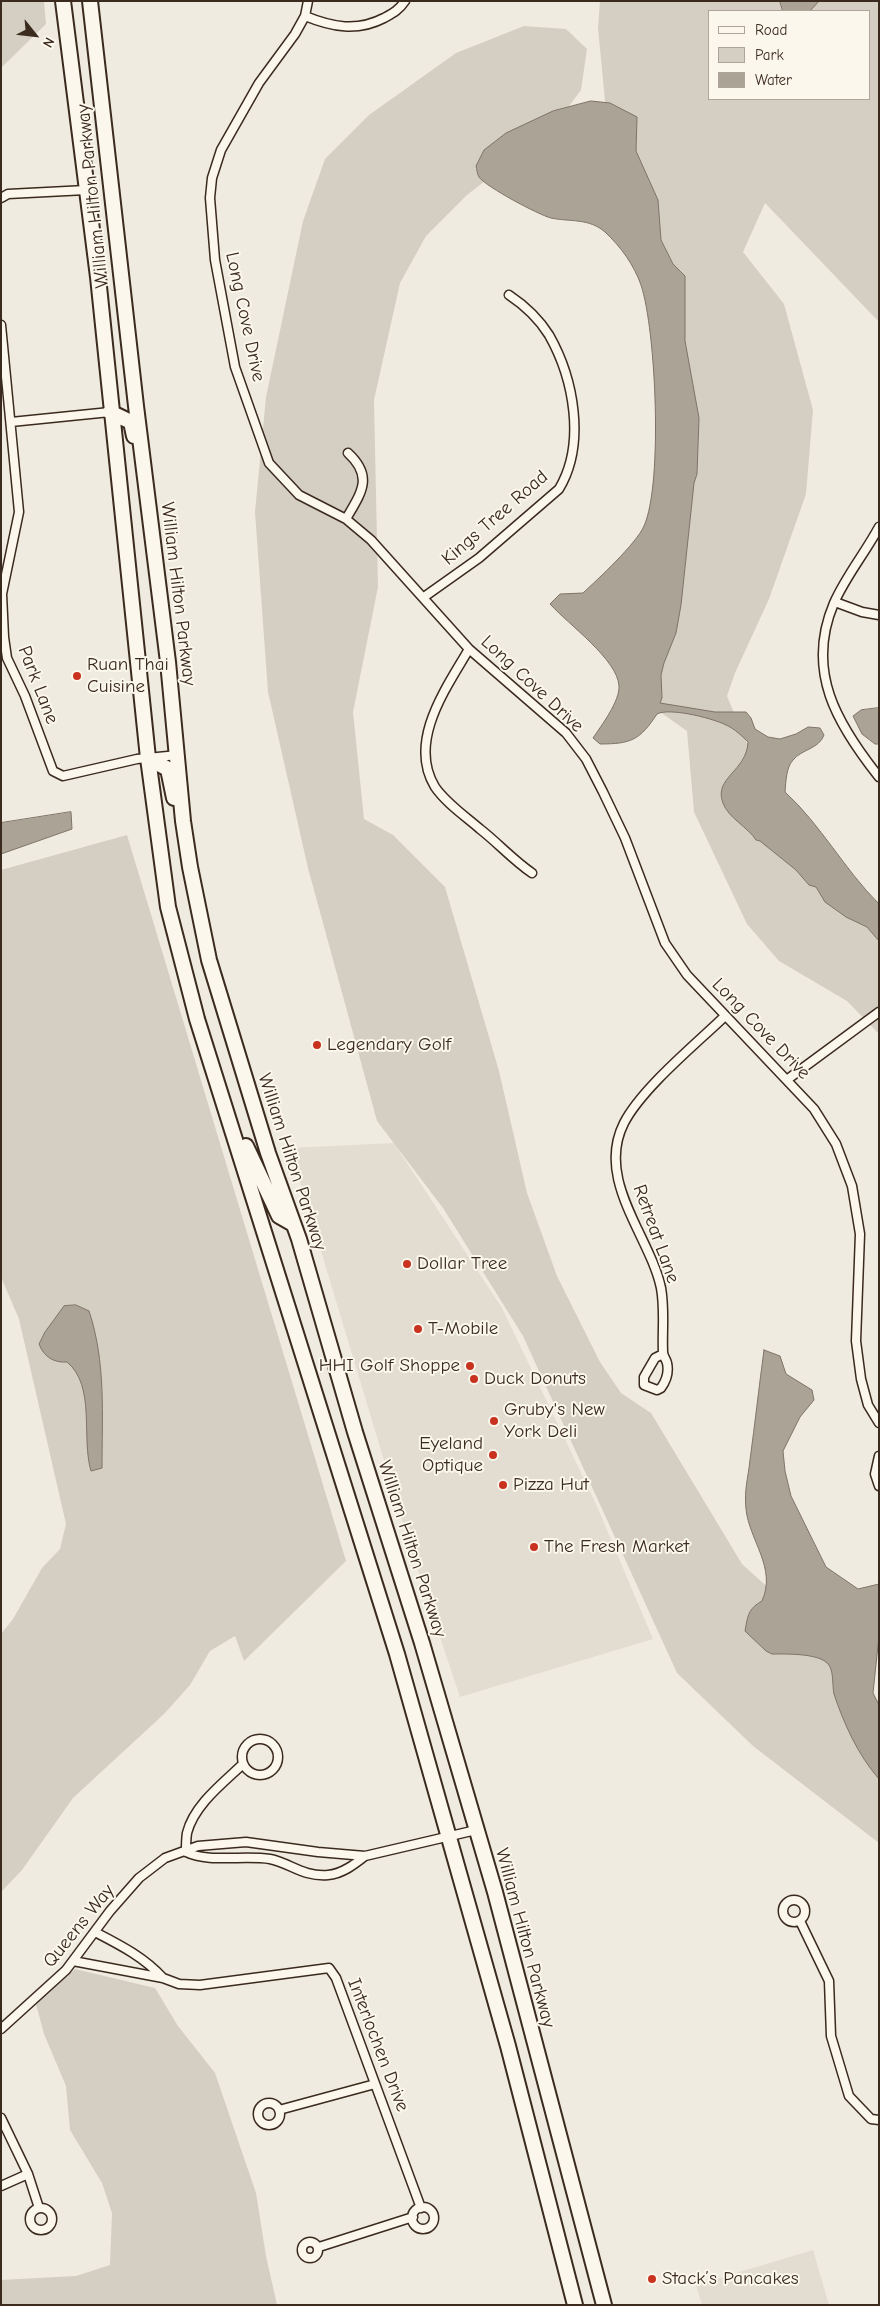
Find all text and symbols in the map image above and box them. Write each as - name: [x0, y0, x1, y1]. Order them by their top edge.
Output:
- north arrow: [10, 10, 60, 60]
- legend: [708, 10, 870, 100]
- text: Road: [755, 21, 787, 39]
- text: N: [39, 34, 58, 51]
- text: Park: [755, 46, 784, 64]
- text: Water: [755, 71, 792, 89]
- street label: William Hilton Parkway: [72, 103, 114, 289]
- street label: Long Cove Drive: [220, 250, 270, 384]
- street label: Kings Tree Road: [437, 466, 553, 570]
- street label: William Hilton Parkway: [155, 501, 201, 687]
- street label: Long Cove Drive: [476, 631, 588, 737]
- street label: Park Lane: [13, 643, 63, 727]
- place label: Ruan Thai Cuisine: [87, 654, 169, 698]
- marker: Ruan Thai Cuisine: [71, 670, 83, 682]
- street label: Long Cove Drive: [707, 974, 815, 1084]
- place label: Legendary Golf: [327, 1034, 451, 1056]
- marker: Legendary Golf: [311, 1039, 323, 1051]
- street label: William Hilton Parkway: [253, 1071, 331, 1253]
- street label: Retreat Lane: [628, 1182, 684, 1286]
- place label: Dollar Tree: [417, 1253, 507, 1275]
- marker: Dollar Tree: [401, 1258, 413, 1270]
- place label: T-Mobile: [428, 1318, 498, 1340]
- marker: T-Mobile: [412, 1323, 424, 1335]
- place label: HHI Golf Shoppe: [319, 1355, 460, 1377]
- marker: HHI Golf Shoppe: [464, 1360, 476, 1372]
- place label: Duck Donuts: [484, 1368, 586, 1390]
- marker: Duck Donuts: [468, 1373, 480, 1385]
- place label: Gruby's New York Deli: [504, 1399, 605, 1443]
- marker: Gruby's New York Deli: [488, 1415, 500, 1427]
- place label: Eyeland Optique: [419, 1433, 483, 1477]
- marker: Eyeland Optique: [487, 1449, 499, 1461]
- street label: William Hilton Parkway: [373, 1458, 451, 1640]
- place label: Pizza Hut: [513, 1474, 589, 1496]
- marker: Pizza Hut: [497, 1479, 509, 1491]
- place label: The Fresh Market: [544, 1536, 689, 1558]
- marker: The Fresh Market: [528, 1541, 540, 1553]
- street label: William Hilton Parkway: [490, 1846, 560, 2030]
- street label: Queens Way: [39, 1880, 119, 1972]
- street label: Interlochen Drive: [342, 1975, 414, 2115]
- place label: Stack’s Pancakes: [662, 2268, 799, 2290]
- marker: Stack’s Pancakes: [646, 2273, 658, 2285]

